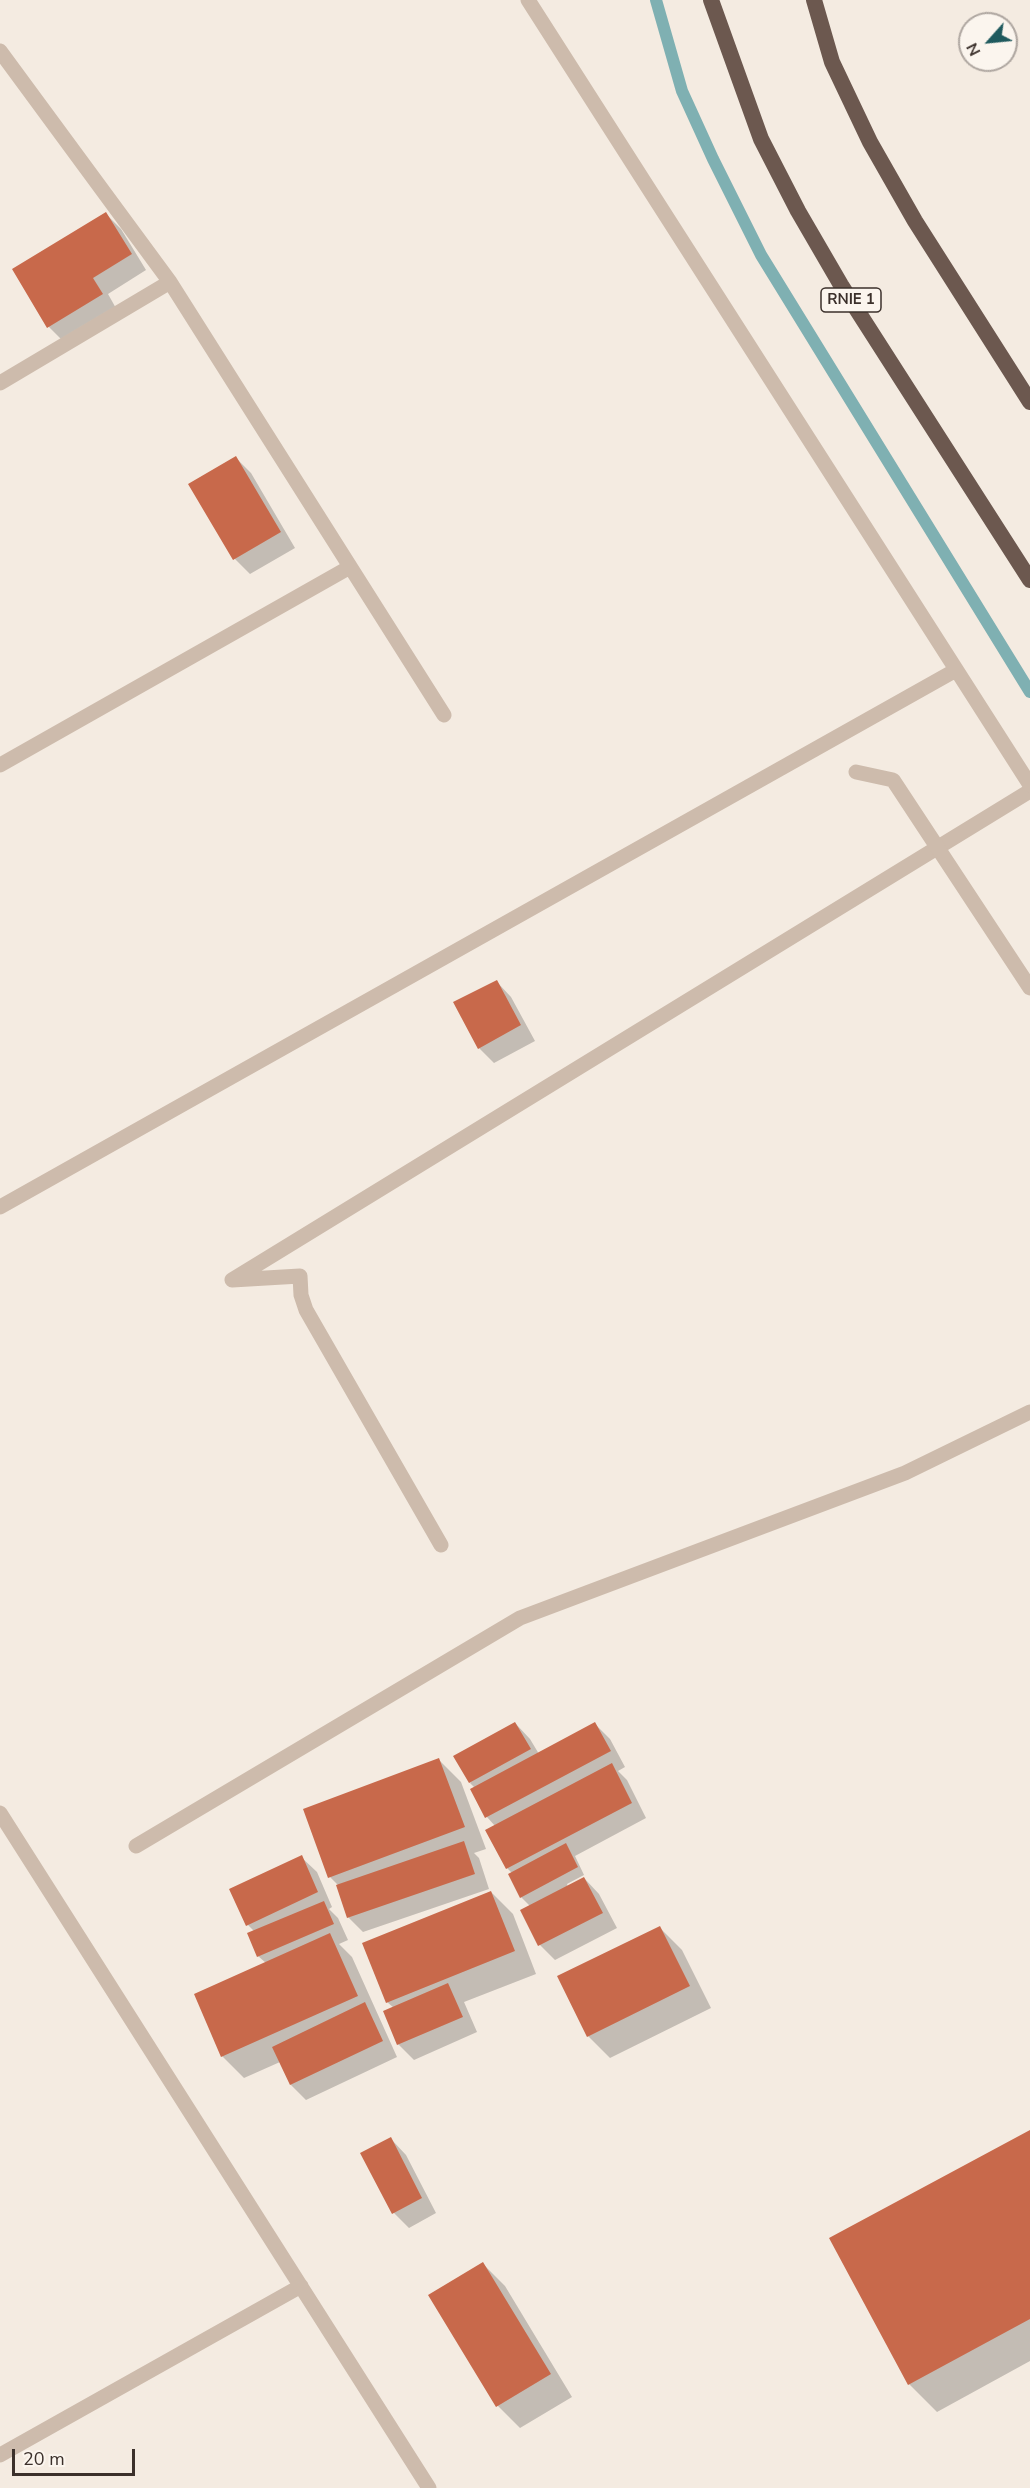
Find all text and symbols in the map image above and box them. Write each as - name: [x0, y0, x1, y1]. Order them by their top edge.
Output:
- north arrow: [958, 12, 1018, 72]
- text: N: [961, 39, 986, 60]
- road number: RNIE 1: [821, 288, 881, 312]
- scale bar: [15, 2437, 138, 2475]
- text: 20 m: [23, 2447, 65, 2471]

